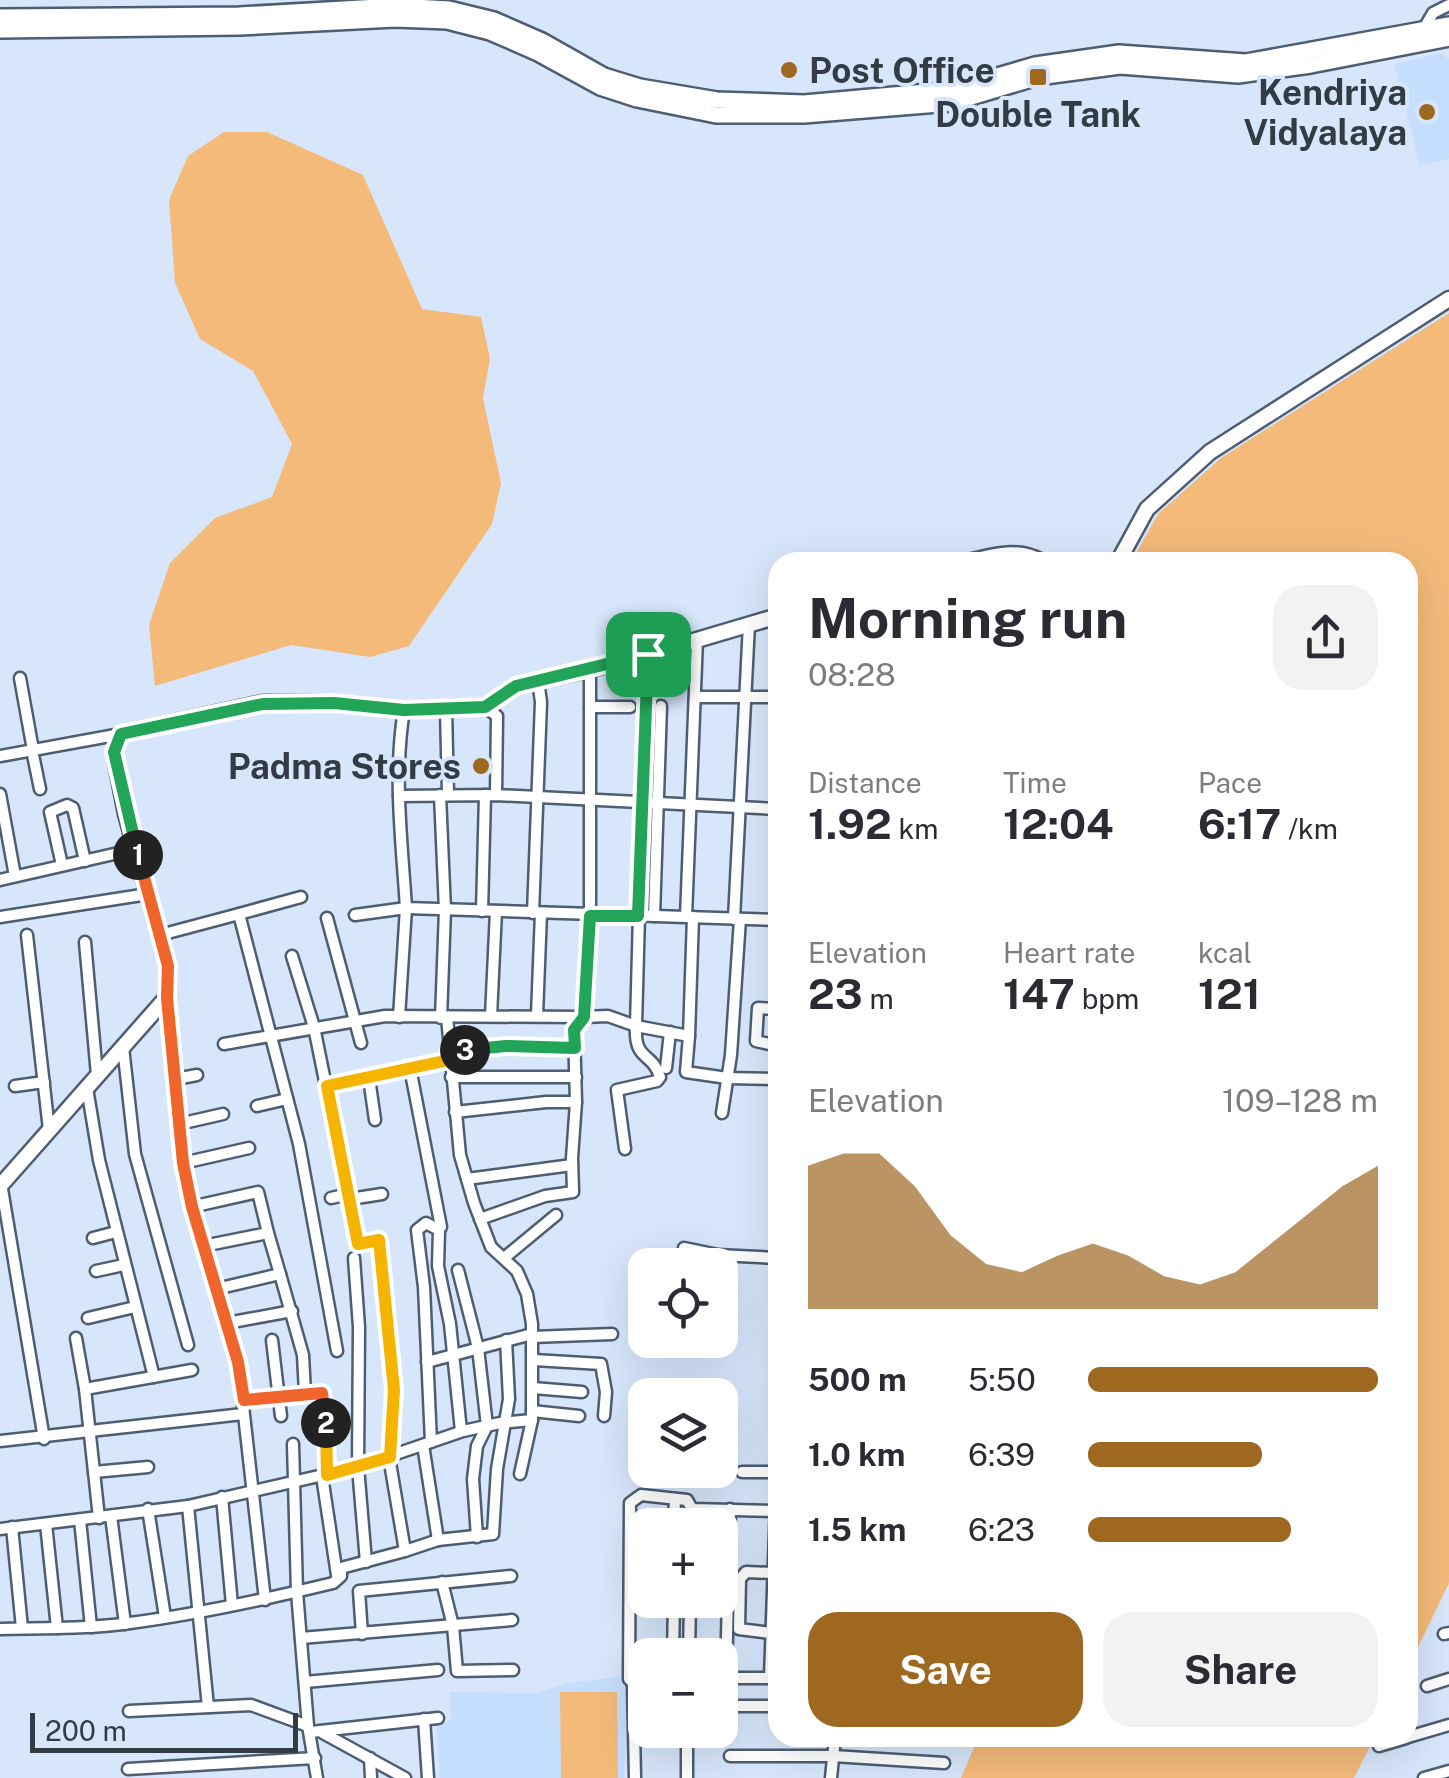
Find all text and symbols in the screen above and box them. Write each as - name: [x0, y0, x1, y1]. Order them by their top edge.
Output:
- place label: Post Office: [809, 50, 995, 91]
- marker: Post Office: [778, 59, 800, 81]
- marker: Double Tank: [1027, 66, 1049, 88]
- place label: Kendriya Vidyalaya: [1243, 72, 1407, 153]
- place label: Double Tank: [935, 94, 1141, 135]
- marker: Kendriya Vidyalaya: [1416, 101, 1438, 123]
- button: share: [1273, 585, 1378, 690]
- text: Morning run: [808, 586, 1127, 650]
- pin: [606, 612, 691, 697]
- icon: arrive: [621, 627, 676, 682]
- text: 08:28: [808, 656, 896, 693]
- place label: Padma Stores: [228, 746, 461, 787]
- marker: Padma Stores: [470, 755, 492, 777]
- text: Distance: [808, 766, 922, 799]
- text: Time: [1003, 766, 1067, 799]
- text: Pace: [1198, 766, 1262, 799]
- text: 1.92: [808, 799, 892, 848]
- text: 12:04: [1003, 799, 1113, 848]
- text: 6:17: [1198, 799, 1281, 848]
- text: km: [892, 812, 938, 845]
- text: /km: [1281, 812, 1338, 845]
- pin: 1: [113, 830, 163, 880]
- text: 1: [132, 838, 144, 871]
- text: Elevation: [808, 936, 927, 969]
- text: Heart rate: [1003, 936, 1135, 969]
- text: kcal: [1198, 936, 1252, 969]
- text: 23: [808, 969, 863, 1018]
- text: 147: [1003, 969, 1075, 1018]
- text: 121: [1198, 969, 1261, 1018]
- text: m: [863, 982, 894, 1015]
- text: bpm: [1075, 982, 1139, 1015]
- pin: 3: [440, 1025, 490, 1075]
- text: 3: [456, 1033, 474, 1066]
- text: Elevation: [808, 1082, 944, 1119]
- text: 109–128 m: [1222, 1082, 1378, 1119]
- map controls: [628, 1248, 738, 1748]
- button: locate: [628, 1248, 738, 1358]
- text: 500 m: [808, 1361, 907, 1398]
- text: 5:50: [968, 1361, 1036, 1398]
- button: layers: [628, 1378, 738, 1488]
- pin: 2: [301, 1398, 351, 1448]
- text: 2: [317, 1406, 335, 1439]
- text: 1.0 km: [808, 1436, 905, 1473]
- text: 6:39: [968, 1436, 1035, 1473]
- button: +: [628, 1508, 738, 1618]
- text: 1.5 km: [808, 1511, 906, 1548]
- text: 6:23: [968, 1511, 1035, 1548]
- button: Save: [808, 1612, 1083, 1727]
- button: Share: [1103, 1612, 1378, 1727]
- button: −: [628, 1638, 738, 1748]
- scale bar: [30, 1708, 298, 1752]
- text: 200 m: [45, 1714, 127, 1747]

